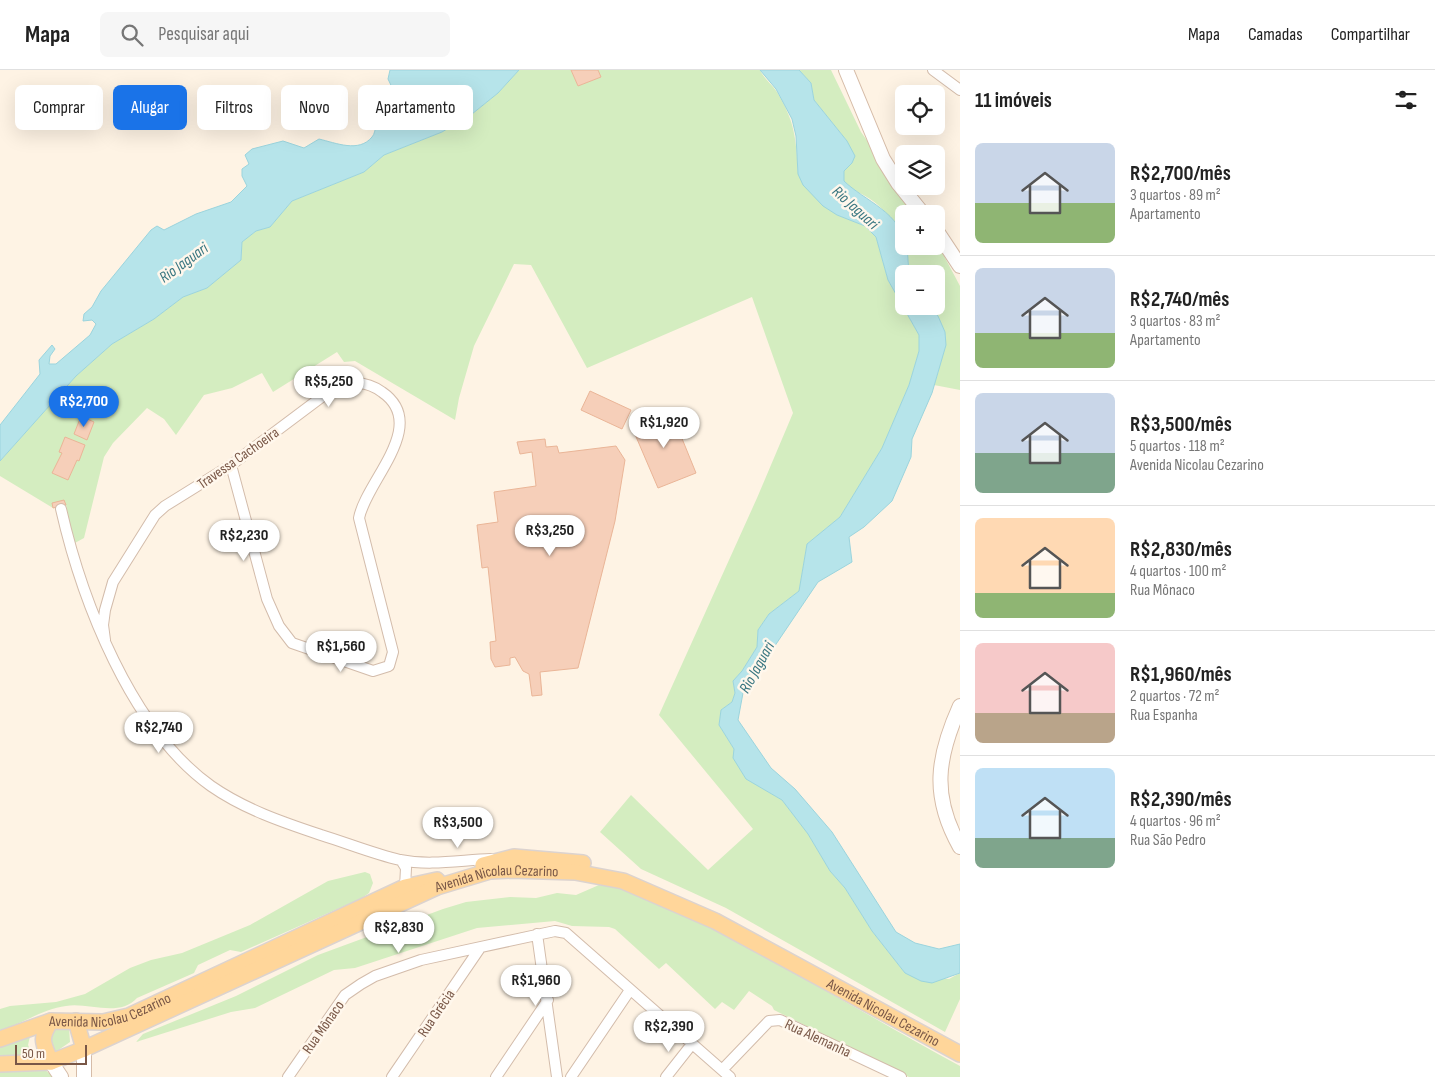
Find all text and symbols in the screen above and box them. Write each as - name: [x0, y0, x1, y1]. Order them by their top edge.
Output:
- search box: [100, 12, 450, 57]
- text: Mapa: [25, 20, 70, 49]
- icon: search: [118, 21, 146, 49]
- text: Pesquisar aqui: [158, 23, 249, 46]
- text: Mapa: [1188, 24, 1220, 45]
- text: Camadas: [1248, 24, 1303, 45]
- text: Compartilhar: [1331, 24, 1410, 45]
- chip: Comprar: [15, 85, 103, 130]
- chip: Alugar: [113, 85, 187, 130]
- chip: Filtros: [197, 85, 271, 130]
- chip: Novo: [281, 85, 348, 130]
- chip: Apartamento: [358, 85, 473, 130]
- map controls: [895, 85, 945, 315]
- button: locate: [895, 85, 945, 135]
- icon: filters: [1392, 86, 1420, 114]
- text: 11 imóveis: [975, 88, 1052, 113]
- button: layers: [895, 145, 945, 195]
- text: R$2,700/mês: [1130, 161, 1231, 186]
- icon: home: [1015, 163, 1075, 223]
- water label: Rio Jaguari: [828, 182, 883, 235]
- text: 3 quartos · 89 m²: [1130, 186, 1221, 205]
- button: +: [895, 205, 945, 255]
- text: Apartamento: [1130, 205, 1201, 224]
- water label: Rio Jaguari: [156, 238, 213, 287]
- button: −: [895, 265, 945, 315]
- text: R$2,740/mês: [1130, 287, 1229, 312]
- icon: home: [1015, 288, 1075, 348]
- text: 3 quartos · 83 m²: [1130, 312, 1220, 331]
- text: Apartamento: [1130, 331, 1201, 350]
- pin: R$5,250: [283, 366, 375, 408]
- text: R$5,250: [305, 372, 353, 391]
- pin: R$2,700: [38, 386, 130, 428]
- text: R$2,700: [60, 392, 108, 411]
- pin: R$1,920: [618, 406, 710, 449]
- text: R$3,500/mês: [1130, 412, 1232, 437]
- text: R$1,920: [640, 413, 688, 432]
- icon: home: [1015, 413, 1075, 473]
- street label: Travessa Cachoeira: [194, 423, 283, 494]
- text: 5 quartos · 118 m²: [1130, 437, 1225, 456]
- text: Avenida Nicolau Cezarino: [1130, 456, 1264, 475]
- pin: R$3,250: [504, 514, 596, 557]
- pin: R$2,230: [198, 520, 290, 562]
- text: R$3,250: [526, 521, 574, 540]
- text: R$2,230: [220, 526, 268, 545]
- text: R$2,830/mês: [1130, 537, 1232, 562]
- icon: home: [1015, 538, 1075, 598]
- text: 4 quartos · 100 m²: [1130, 562, 1227, 581]
- text: Rua Mônaco: [1130, 581, 1195, 600]
- pin: R$1,560: [295, 630, 387, 673]
- text: R$1,560: [317, 637, 365, 656]
- water label: Rio Jaguari: [735, 638, 780, 697]
- text: R$1,960/mês: [1130, 662, 1232, 687]
- icon: home: [1015, 663, 1075, 723]
- text: 2 quartos · 72 m²: [1130, 687, 1220, 706]
- text: Rua Espanha: [1130, 706, 1198, 725]
- pin: R$2,740: [113, 712, 205, 754]
- text: R$2,740: [135, 718, 183, 737]
- text: R$2,390/mês: [1130, 787, 1232, 812]
- icon: home: [1015, 788, 1075, 848]
- pin: R$3,500: [412, 806, 504, 849]
- text: 4 quartos · 96 m²: [1130, 812, 1221, 831]
- text: R$3,500: [433, 813, 483, 832]
- text: Rua São Pedro: [1130, 831, 1206, 850]
- street label: Avenida Nicolau Cezarino: [432, 861, 559, 897]
- pin: R$2,830: [353, 912, 445, 954]
- text: R$2,830: [374, 918, 424, 937]
- pin: R$1,960: [490, 964, 582, 1007]
- text: R$1,960: [511, 971, 561, 990]
- street label: Avenida Nicolau Cezarino: [822, 974, 943, 1051]
- street label: Rua Grécia: [414, 986, 459, 1041]
- street label: Avenida Nicolau Cezarino: [48, 989, 174, 1032]
- street label: Rua Mônaco: [298, 997, 349, 1058]
- pin: R$2,390: [623, 1010, 715, 1053]
- street label: Rua Alemanha: [782, 1015, 854, 1062]
- text: R$2,390: [644, 1017, 694, 1036]
- scale bar: [15, 1042, 88, 1065]
- text: 50 m: [22, 1045, 45, 1062]

